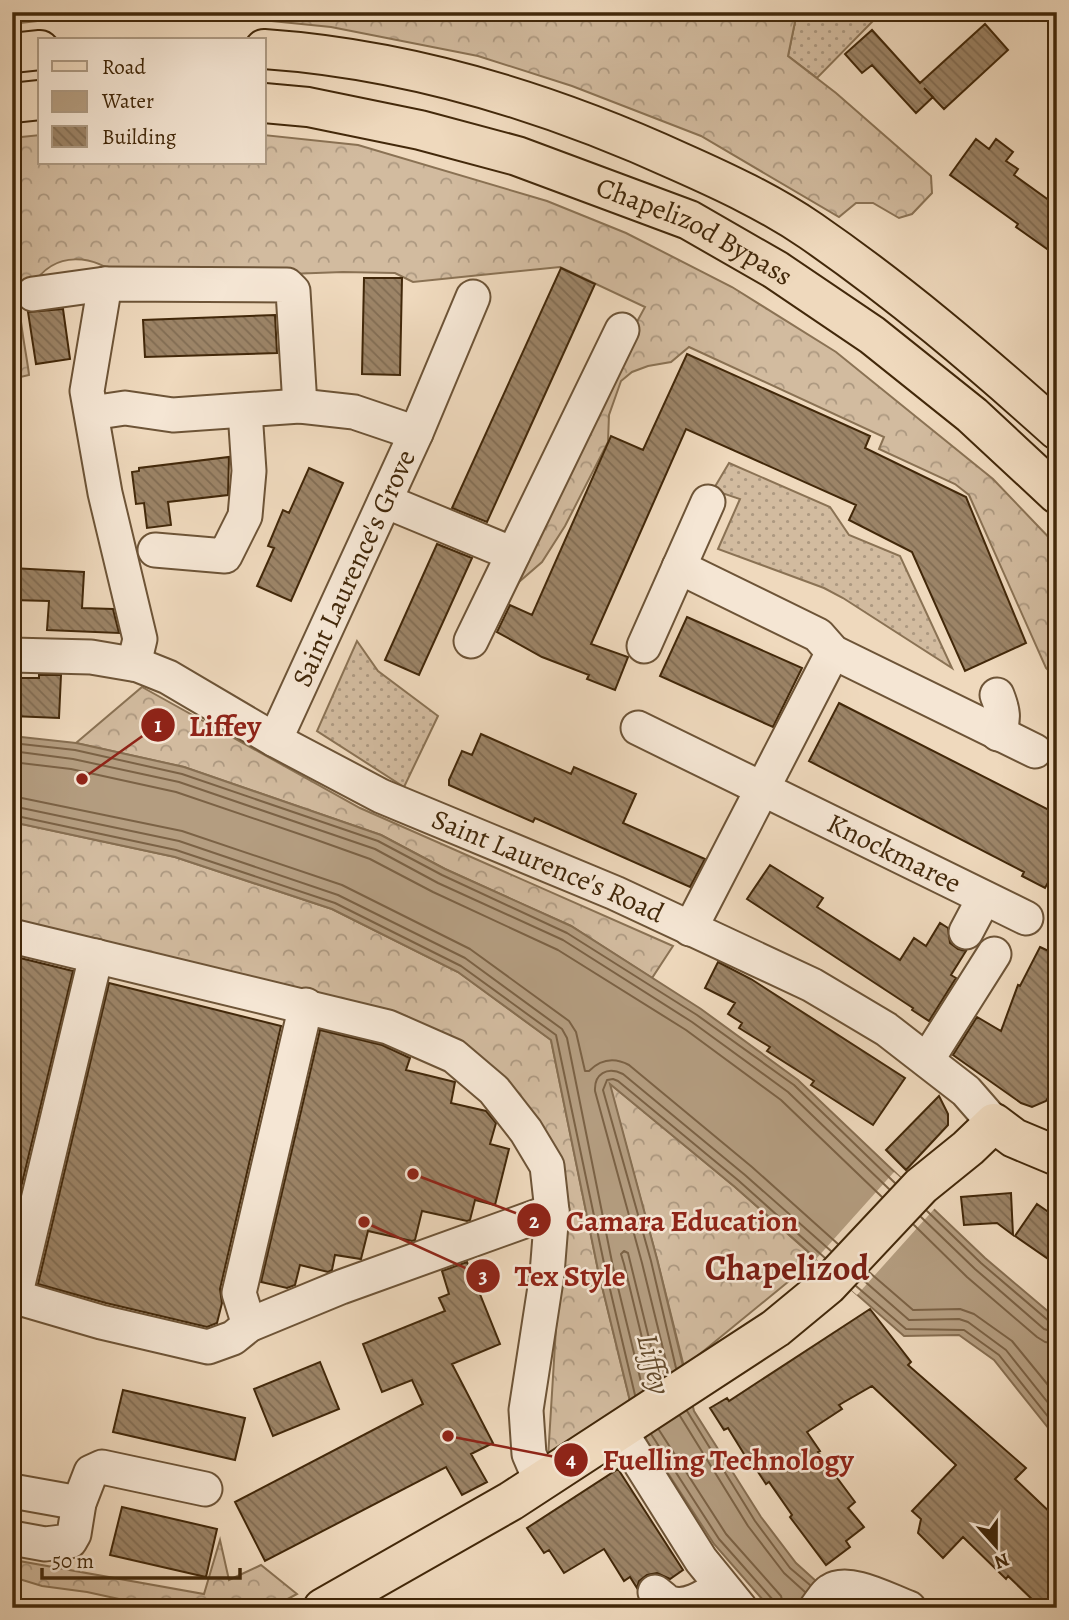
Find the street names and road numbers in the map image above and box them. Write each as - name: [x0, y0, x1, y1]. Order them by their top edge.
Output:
- street label: Chapelizod Bypass: [591, 168, 800, 295]
- street label: Saint Laurence's Grove: [283, 443, 425, 693]
- street label: Saint Laurence's Road: [426, 800, 671, 933]
- street label: Knockmaree: [821, 804, 967, 902]

